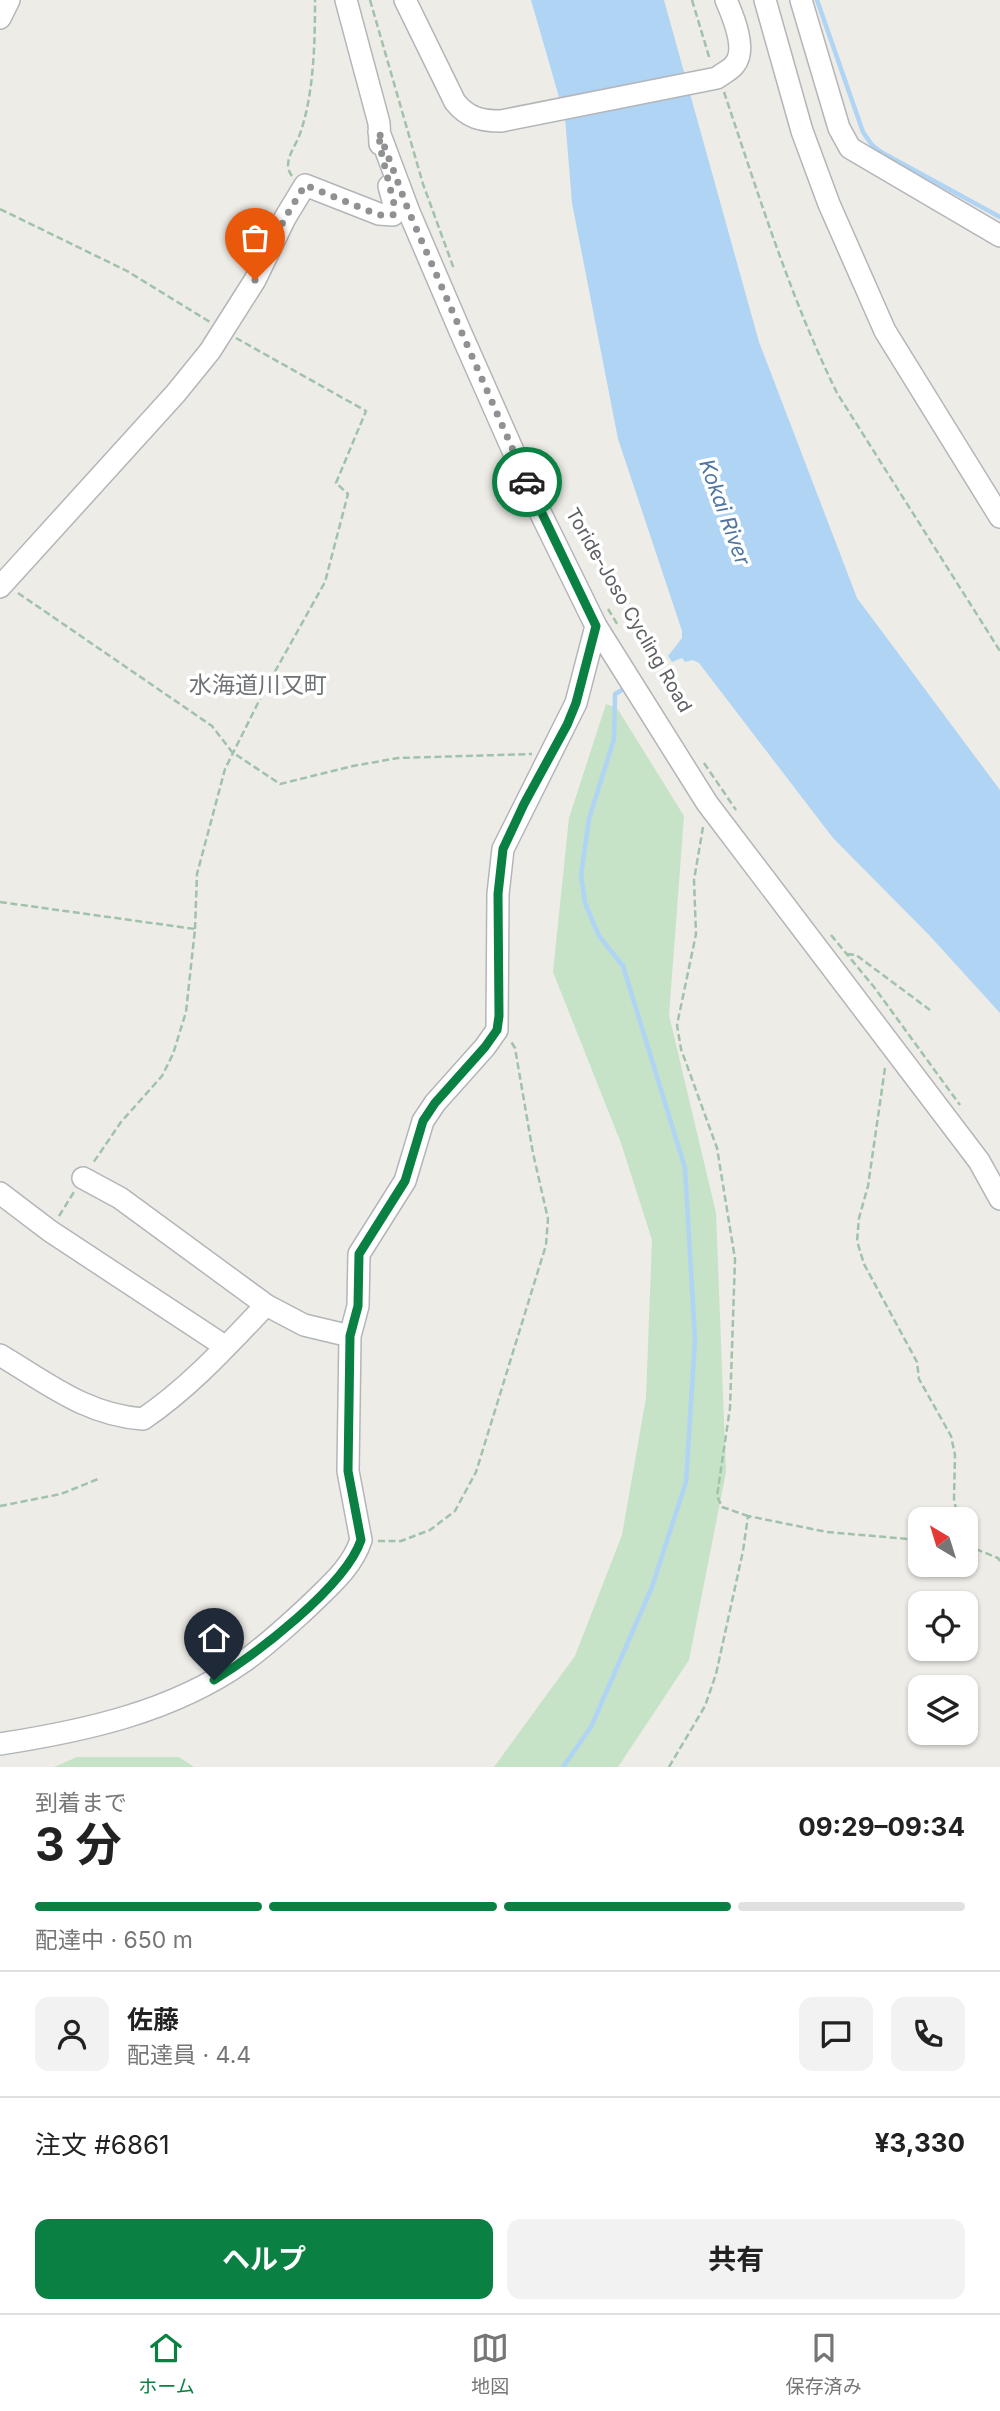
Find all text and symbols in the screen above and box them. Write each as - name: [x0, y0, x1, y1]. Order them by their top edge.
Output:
- pin: [225, 208, 285, 280]
- icon: bag: [236, 219, 274, 257]
- courier: [492, 447, 562, 517]
- water label: Kokai River: [694, 456, 756, 569]
- icon: car: [508, 463, 546, 501]
- street label: Toride-Joso Cycling Road: [561, 504, 697, 716]
- district label: 水海道川又町: [189, 671, 327, 699]
- north arrow: [908, 1507, 978, 1577]
- map controls: [908, 1507, 978, 1745]
- button: locate: [908, 1591, 978, 1661]
- pin: [184, 1608, 244, 1680]
- icon: home: [195, 1619, 233, 1657]
- button: layers: [908, 1675, 978, 1745]
- text: 到着まで: [35, 1789, 127, 1817]
- text: 09:29–09:34: [798, 1811, 965, 1842]
- text: 3 分: [35, 1816, 122, 1872]
- text: 配達中 · 650 m: [35, 1926, 193, 1954]
- button: person: [35, 1997, 109, 2071]
- button: chat: [799, 1997, 873, 2071]
- button: phone: [891, 1997, 965, 2071]
- text: 佐藤: [127, 2004, 179, 2035]
- text: 配達員 · 4.4: [127, 2041, 251, 2069]
- text: ¥3,330: [875, 2127, 965, 2158]
- text: 注文 #6861: [35, 2129, 170, 2160]
- button: ヘルプ: [35, 2219, 493, 2299]
- button: 共有: [507, 2219, 965, 2299]
- tab: ホーム: [138, 2329, 195, 2398]
- tab: 地図: [471, 2329, 509, 2398]
- tab: 保存済み: [786, 2329, 862, 2398]

